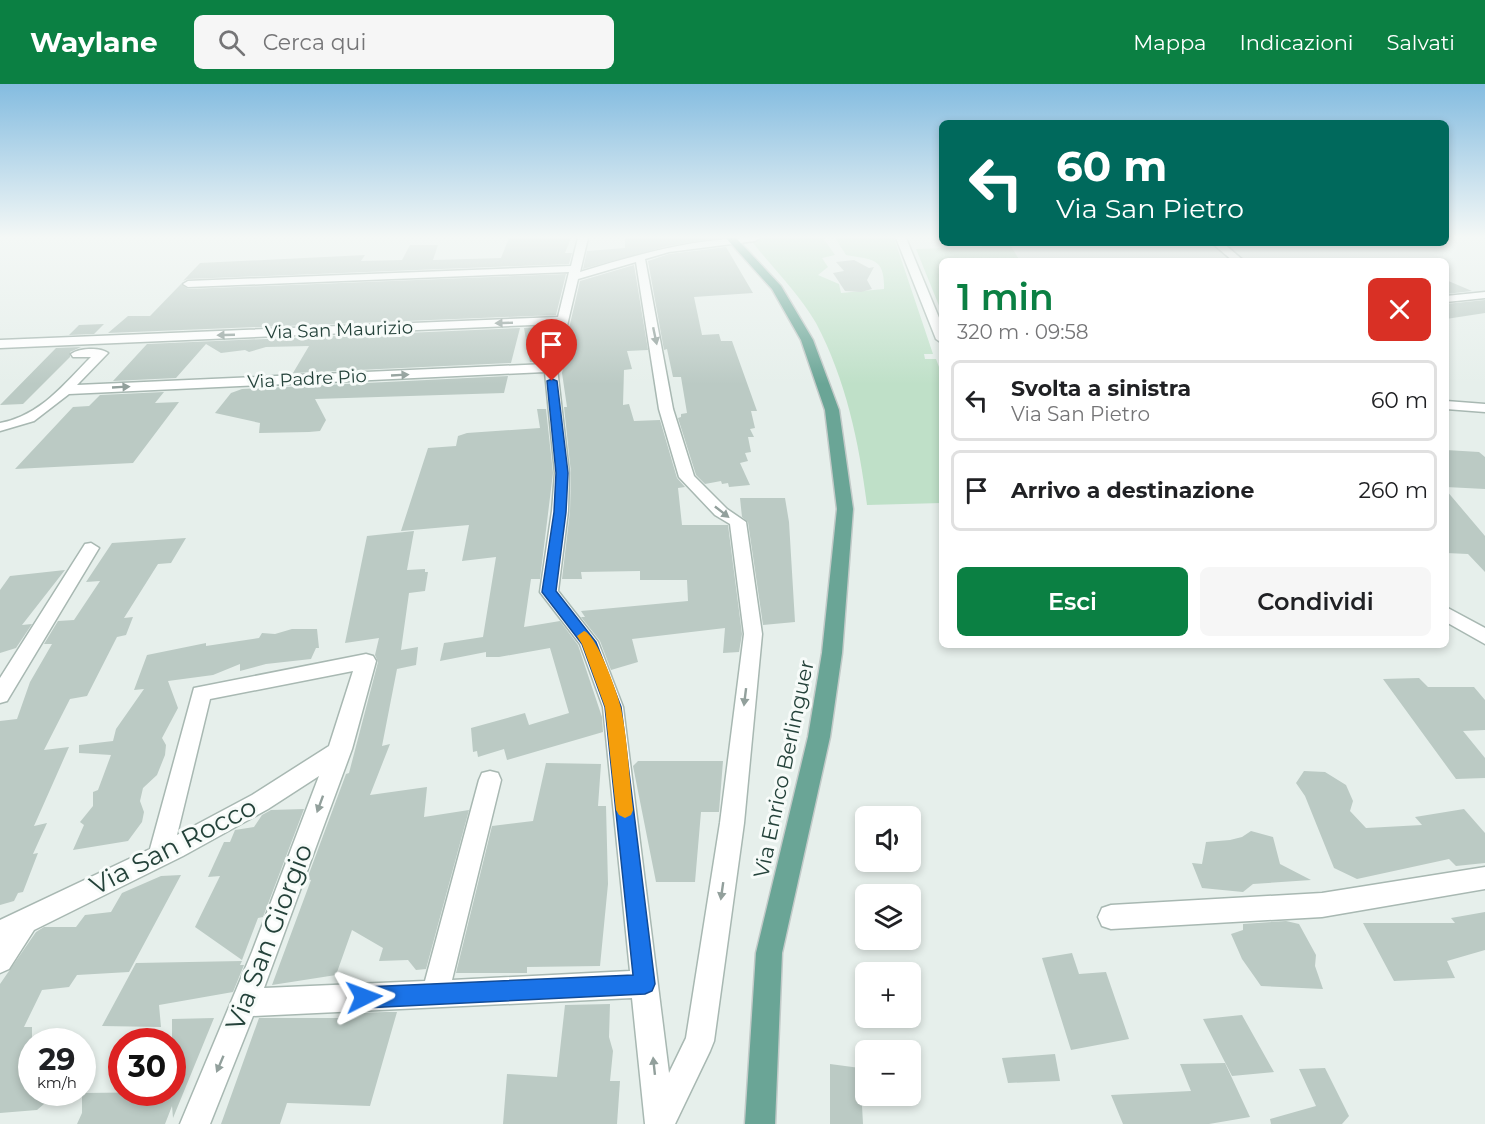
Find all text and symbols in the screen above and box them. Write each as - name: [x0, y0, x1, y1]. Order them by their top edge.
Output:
- search box: [194, 15, 614, 69]
- text: Waylane: [30, 25, 158, 59]
- icon: search: [215, 26, 248, 59]
- text: Cerca qui: [263, 29, 366, 56]
- text: Mappa: [1133, 30, 1206, 55]
- text: Indicazioni: [1239, 30, 1354, 55]
- text: Salvati: [1387, 30, 1455, 55]
- text: 60 m: [1056, 140, 1167, 192]
- icon: left: [957, 144, 1035, 222]
- text: Via San Pietro: [1056, 192, 1244, 225]
- text: 1 min: [957, 275, 1054, 319]
- button: close: [1368, 278, 1431, 341]
- street label: Via San Maurizio: [265, 316, 413, 344]
- one-way arrow: [495, 318, 514, 327]
- pin: [526, 319, 577, 381]
- text: 320 m · 09:58: [957, 320, 1088, 344]
- one-way arrow: [651, 326, 660, 345]
- icon: arrive: [535, 328, 568, 361]
- one-way arrow: [216, 330, 235, 339]
- street label: Via Padre Pio: [247, 365, 367, 393]
- one-way arrow: [391, 370, 410, 379]
- text: Svolta a sinistra: [1011, 375, 1191, 402]
- one-way arrow: [112, 383, 131, 392]
- icon: left: [960, 384, 993, 417]
- text: 60 m: [1371, 387, 1428, 414]
- text: Via San Pietro: [1011, 402, 1150, 426]
- icon: arrive: [960, 474, 993, 507]
- text: Arrivo a destinazione: [1011, 477, 1254, 504]
- text: 260 m: [1358, 477, 1428, 504]
- one-way arrow: [714, 505, 730, 518]
- button: Esci: [957, 567, 1188, 636]
- button: Condividi: [1200, 567, 1431, 636]
- street label: Via Enrico Berlinguer: [748, 658, 819, 880]
- one-way arrow: [740, 687, 749, 706]
- street label: Via San Rocco: [84, 790, 262, 902]
- one-way arrow: [315, 795, 325, 813]
- map controls: [855, 806, 921, 1106]
- button: sound: [855, 806, 921, 872]
- street label: Via San Giorgio: [219, 839, 319, 1035]
- one-way arrow: [718, 881, 727, 900]
- button: layers: [855, 884, 921, 950]
- button: +: [855, 962, 921, 1028]
- position arrow: [332, 965, 396, 1029]
- speed limit sign: 30: [108, 1028, 186, 1106]
- button: −: [855, 1040, 921, 1106]
- text: 29: [39, 1041, 75, 1078]
- one-way arrow: [215, 1055, 224, 1073]
- one-way arrow: [649, 1056, 658, 1075]
- text: km/h: [37, 1073, 77, 1092]

